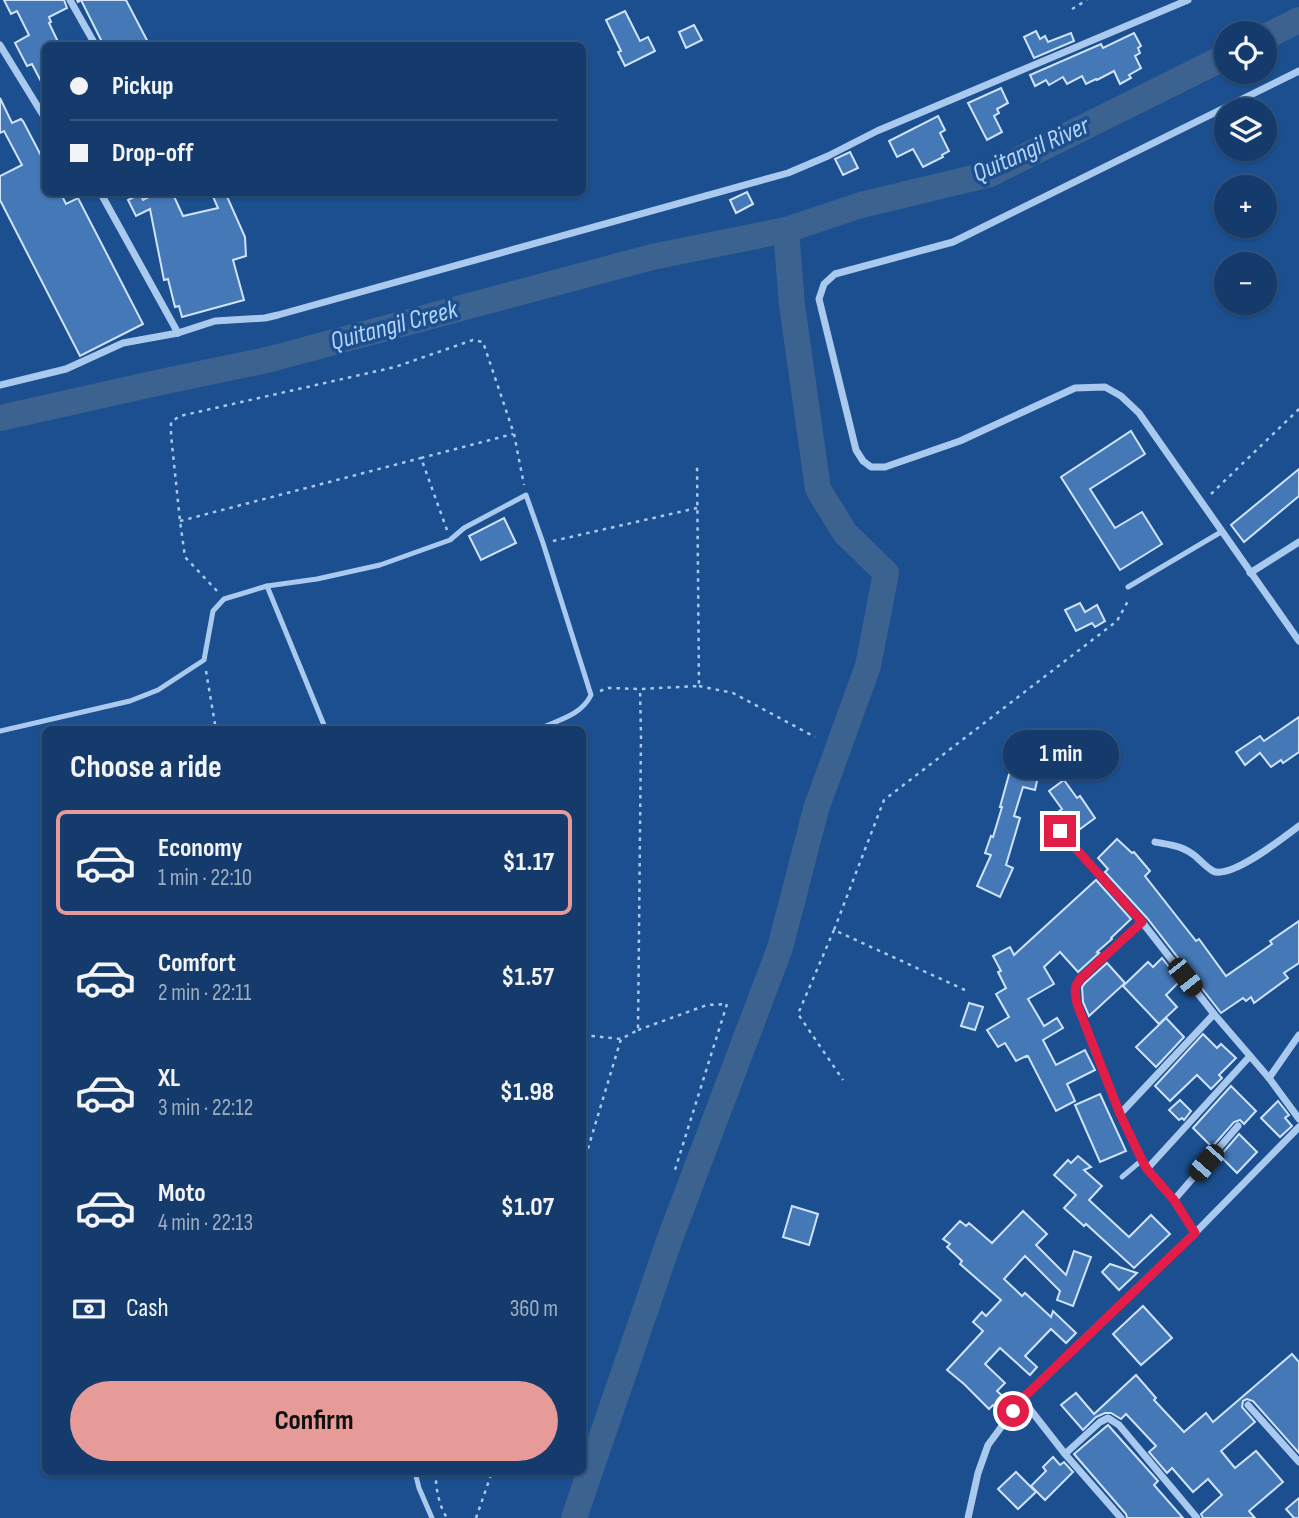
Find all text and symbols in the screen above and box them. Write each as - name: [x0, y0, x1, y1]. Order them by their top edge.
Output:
- map controls: [1214, 21, 1277, 315]
- button: locate: [1214, 21, 1277, 84]
- text: Pickup: [112, 71, 174, 102]
- button: layers: [1214, 98, 1277, 161]
- water label: Quitangil River: [968, 110, 1096, 189]
- text: Drop-off: [112, 138, 193, 169]
- button: +: [1214, 175, 1277, 238]
- button: −: [1214, 252, 1277, 315]
- water label: Quitangil Creek: [327, 294, 462, 358]
- callout: 1 min: [1002, 730, 1118, 778]
- text: 1 min: [1040, 740, 1082, 768]
- text: Choose a ride: [70, 748, 222, 787]
- route end: [1044, 815, 1076, 847]
- icon: car: [74, 831, 137, 894]
- text: Economy: [158, 833, 242, 864]
- text: $1.17: [502, 847, 554, 878]
- text: 1 min · 22:10: [158, 864, 252, 892]
- icon: car: [74, 946, 137, 1009]
- text: Comfort: [158, 948, 236, 979]
- car: [1164, 954, 1207, 1000]
- text: $1.57: [501, 962, 554, 993]
- text: 2 min · 22:11: [158, 979, 251, 1007]
- icon: car: [74, 1061, 137, 1124]
- text: XL: [158, 1063, 180, 1094]
- text: $1.98: [500, 1077, 554, 1108]
- text: 3 min · 22:12: [158, 1094, 253, 1122]
- car: [1185, 1140, 1228, 1186]
- icon: car: [74, 1176, 137, 1239]
- text: Moto: [158, 1178, 206, 1209]
- text: $1.07: [501, 1192, 554, 1223]
- text: 4 min · 22:13: [158, 1209, 253, 1237]
- icon: cash: [70, 1290, 108, 1328]
- text: Cash: [126, 1293, 169, 1324]
- text: 360 m: [510, 1295, 558, 1323]
- button: Confirm: [70, 1381, 558, 1461]
- route start: [997, 1395, 1029, 1427]

